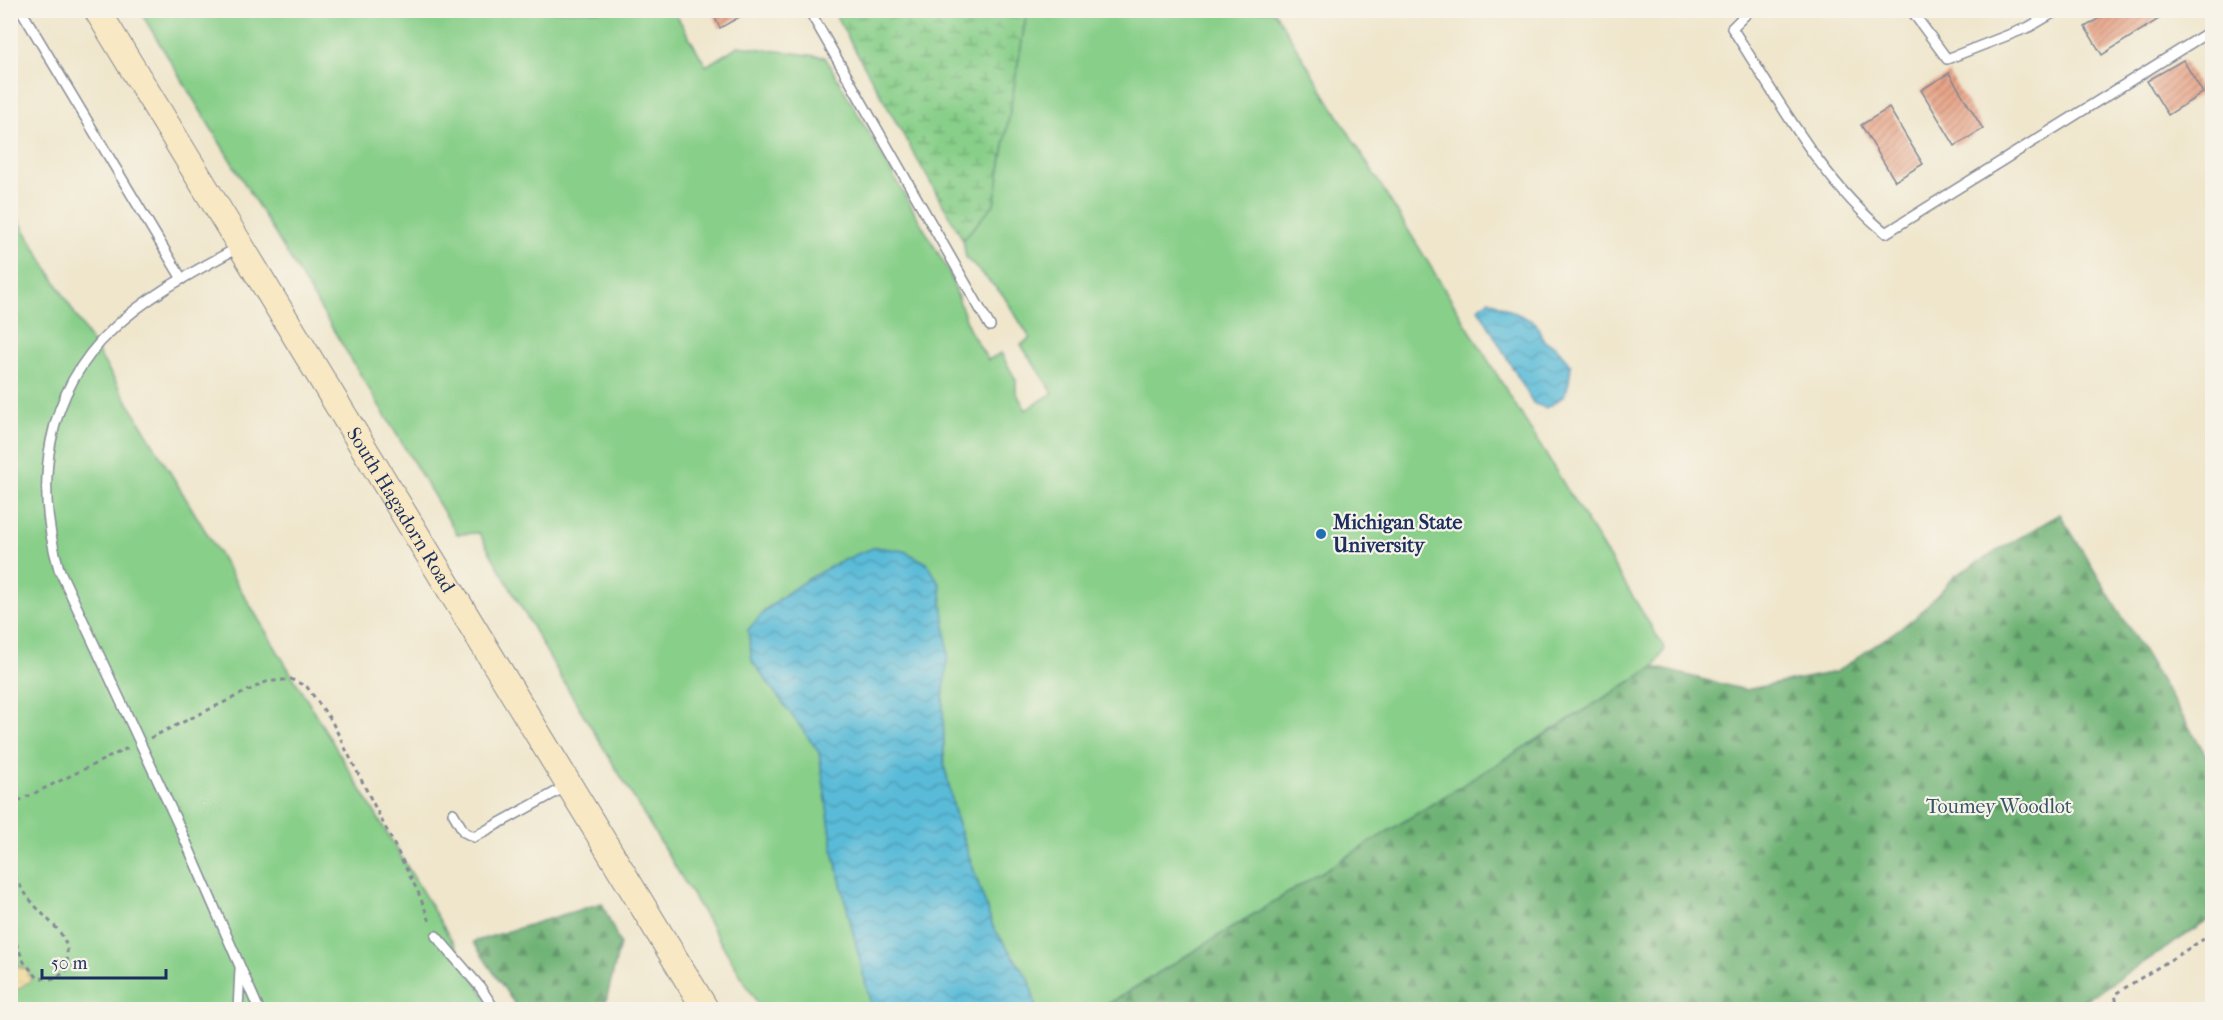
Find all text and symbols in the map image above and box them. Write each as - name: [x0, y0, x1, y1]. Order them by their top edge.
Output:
- street label: South Hagadorn Road: [342, 423, 460, 598]
- place label: Michigan State University: [1332, 511, 1463, 557]
- marker: Michigan State University: [1314, 527, 1328, 541]
- park label: Toumey Woodlot: [1926, 795, 2072, 818]
- scale bar: [42, 942, 166, 980]
- text: 50 m: [51, 953, 88, 974]

